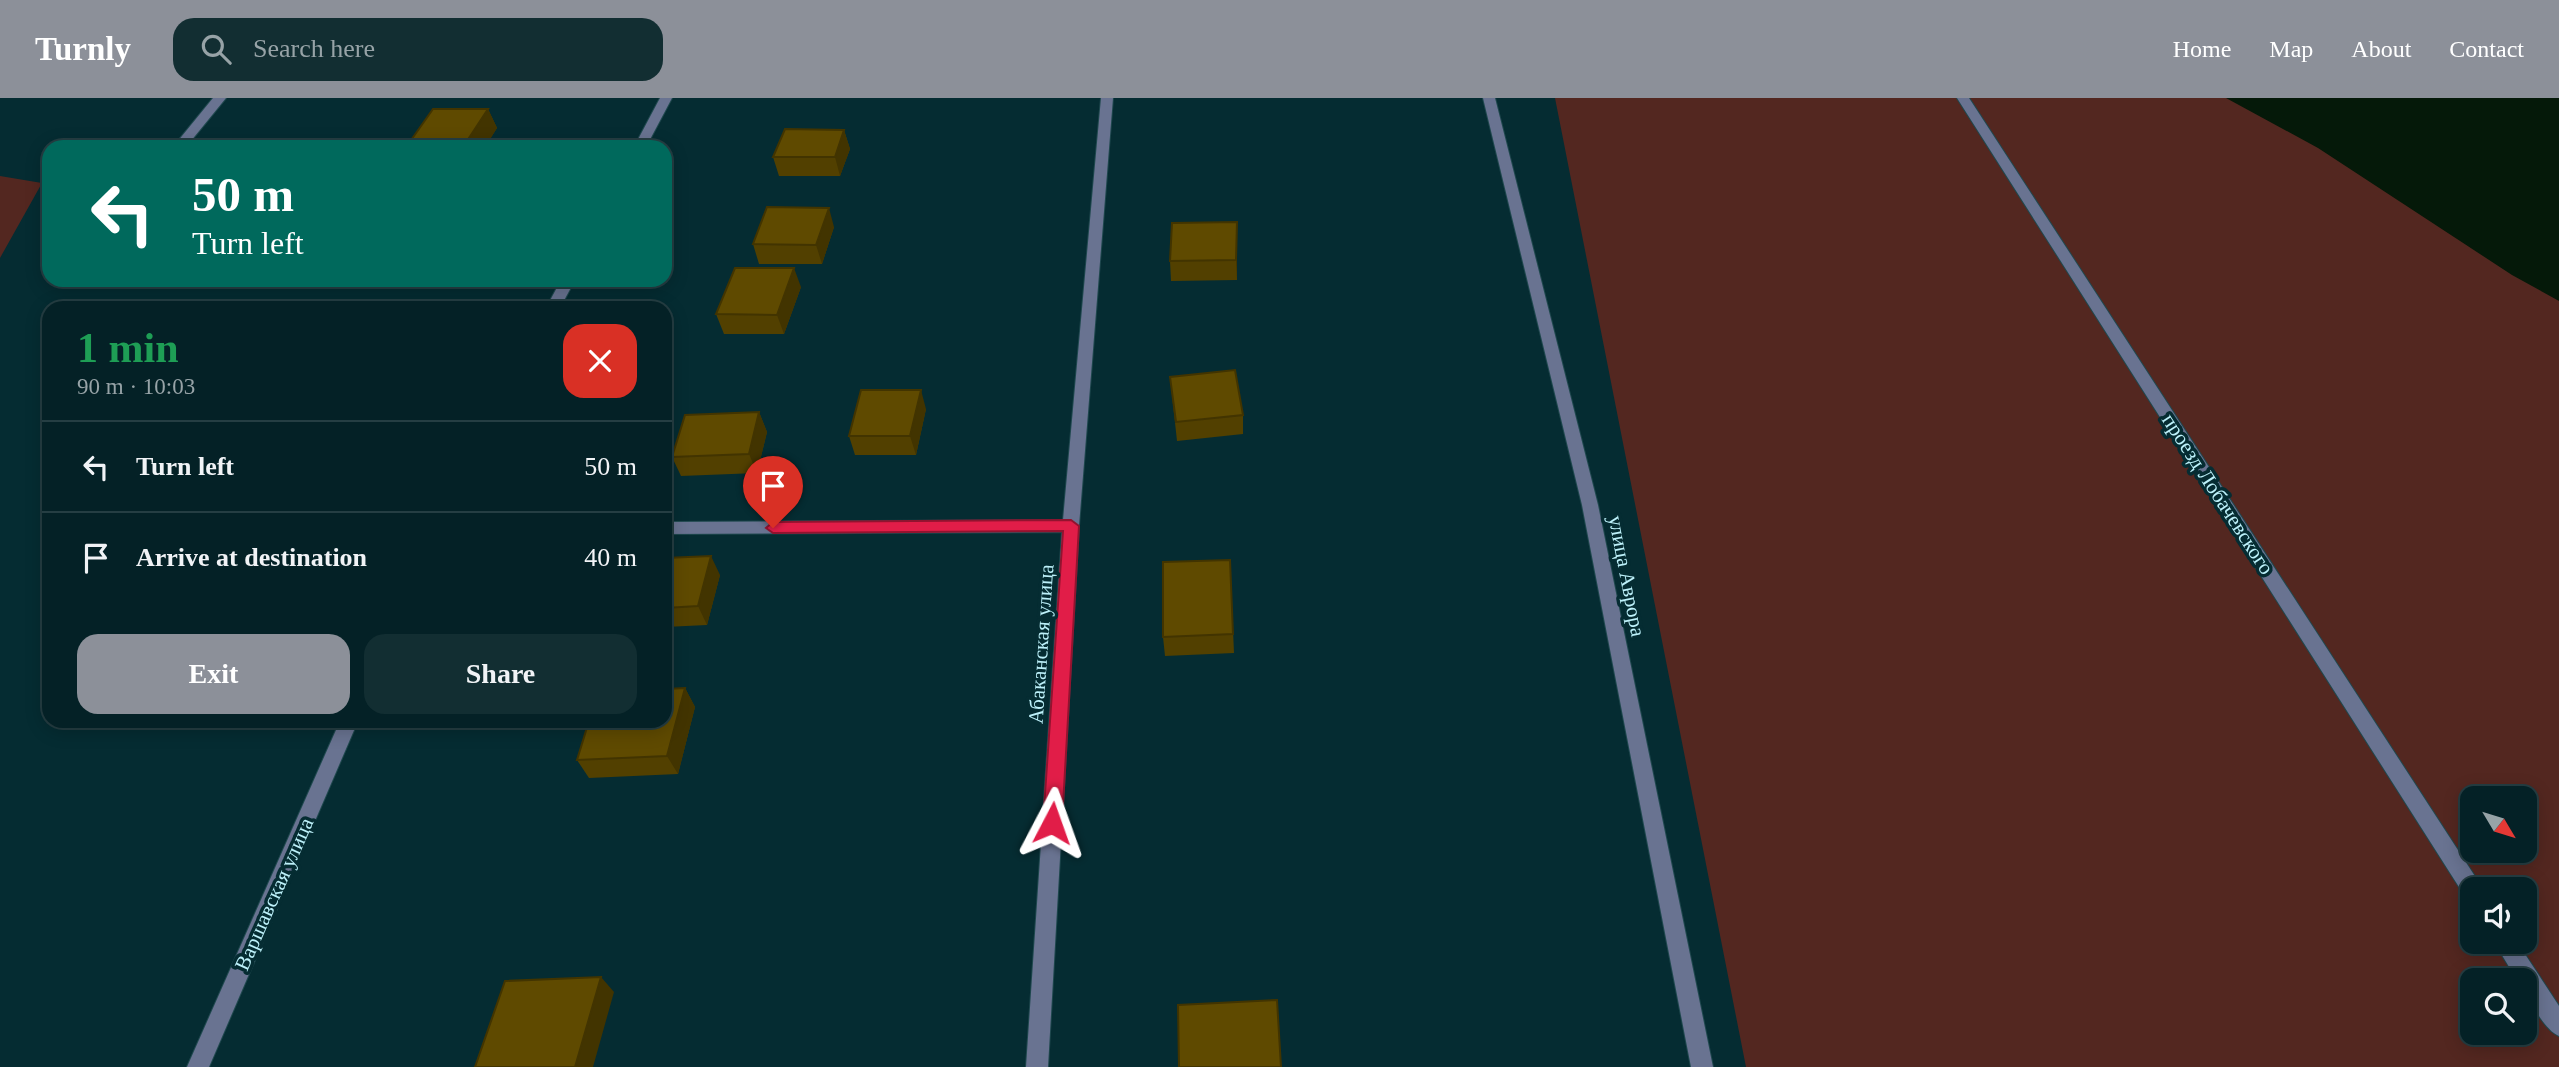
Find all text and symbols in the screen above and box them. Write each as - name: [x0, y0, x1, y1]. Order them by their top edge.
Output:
- search box: [173, 18, 663, 81]
- icon: search: [197, 30, 235, 68]
- text: Turnly: [35, 31, 131, 67]
- text: Search here: [253, 34, 375, 63]
- text: Home: [2173, 36, 2231, 62]
- text: Map: [2269, 36, 2313, 62]
- text: About: [2351, 36, 2411, 62]
- text: Contact: [2449, 36, 2524, 62]
- text: 50 m: [192, 167, 294, 222]
- icon: left: [77, 168, 168, 259]
- text: Turn left: [192, 225, 304, 261]
- button: close: [563, 324, 637, 398]
- text: 1 min: [77, 325, 179, 371]
- text: 90 m · 10:03: [77, 374, 195, 399]
- street label: проезд Лобачевского: [2157, 409, 2279, 579]
- icon: left: [77, 448, 115, 486]
- text: Turn left: [136, 452, 234, 481]
- text: 50 m: [584, 452, 637, 481]
- pin: [743, 456, 803, 528]
- icon: arrive: [754, 467, 792, 505]
- street label: улица Аврора: [1603, 513, 1651, 639]
- icon: arrive: [77, 539, 115, 577]
- text: Arrive at destination: [136, 543, 367, 572]
- text: 40 m: [584, 543, 637, 572]
- street label: Абаканская улица: [1023, 563, 1059, 725]
- button: Exit: [77, 634, 350, 714]
- button: Share: [364, 634, 637, 714]
- position arrow: [1015, 786, 1089, 860]
- north arrow: [2460, 786, 2538, 863]
- map controls: [2460, 786, 2537, 1045]
- street label: Варшавская улица: [230, 813, 319, 974]
- button: sound: [2460, 877, 2537, 954]
- button: search: [2460, 968, 2537, 1045]

